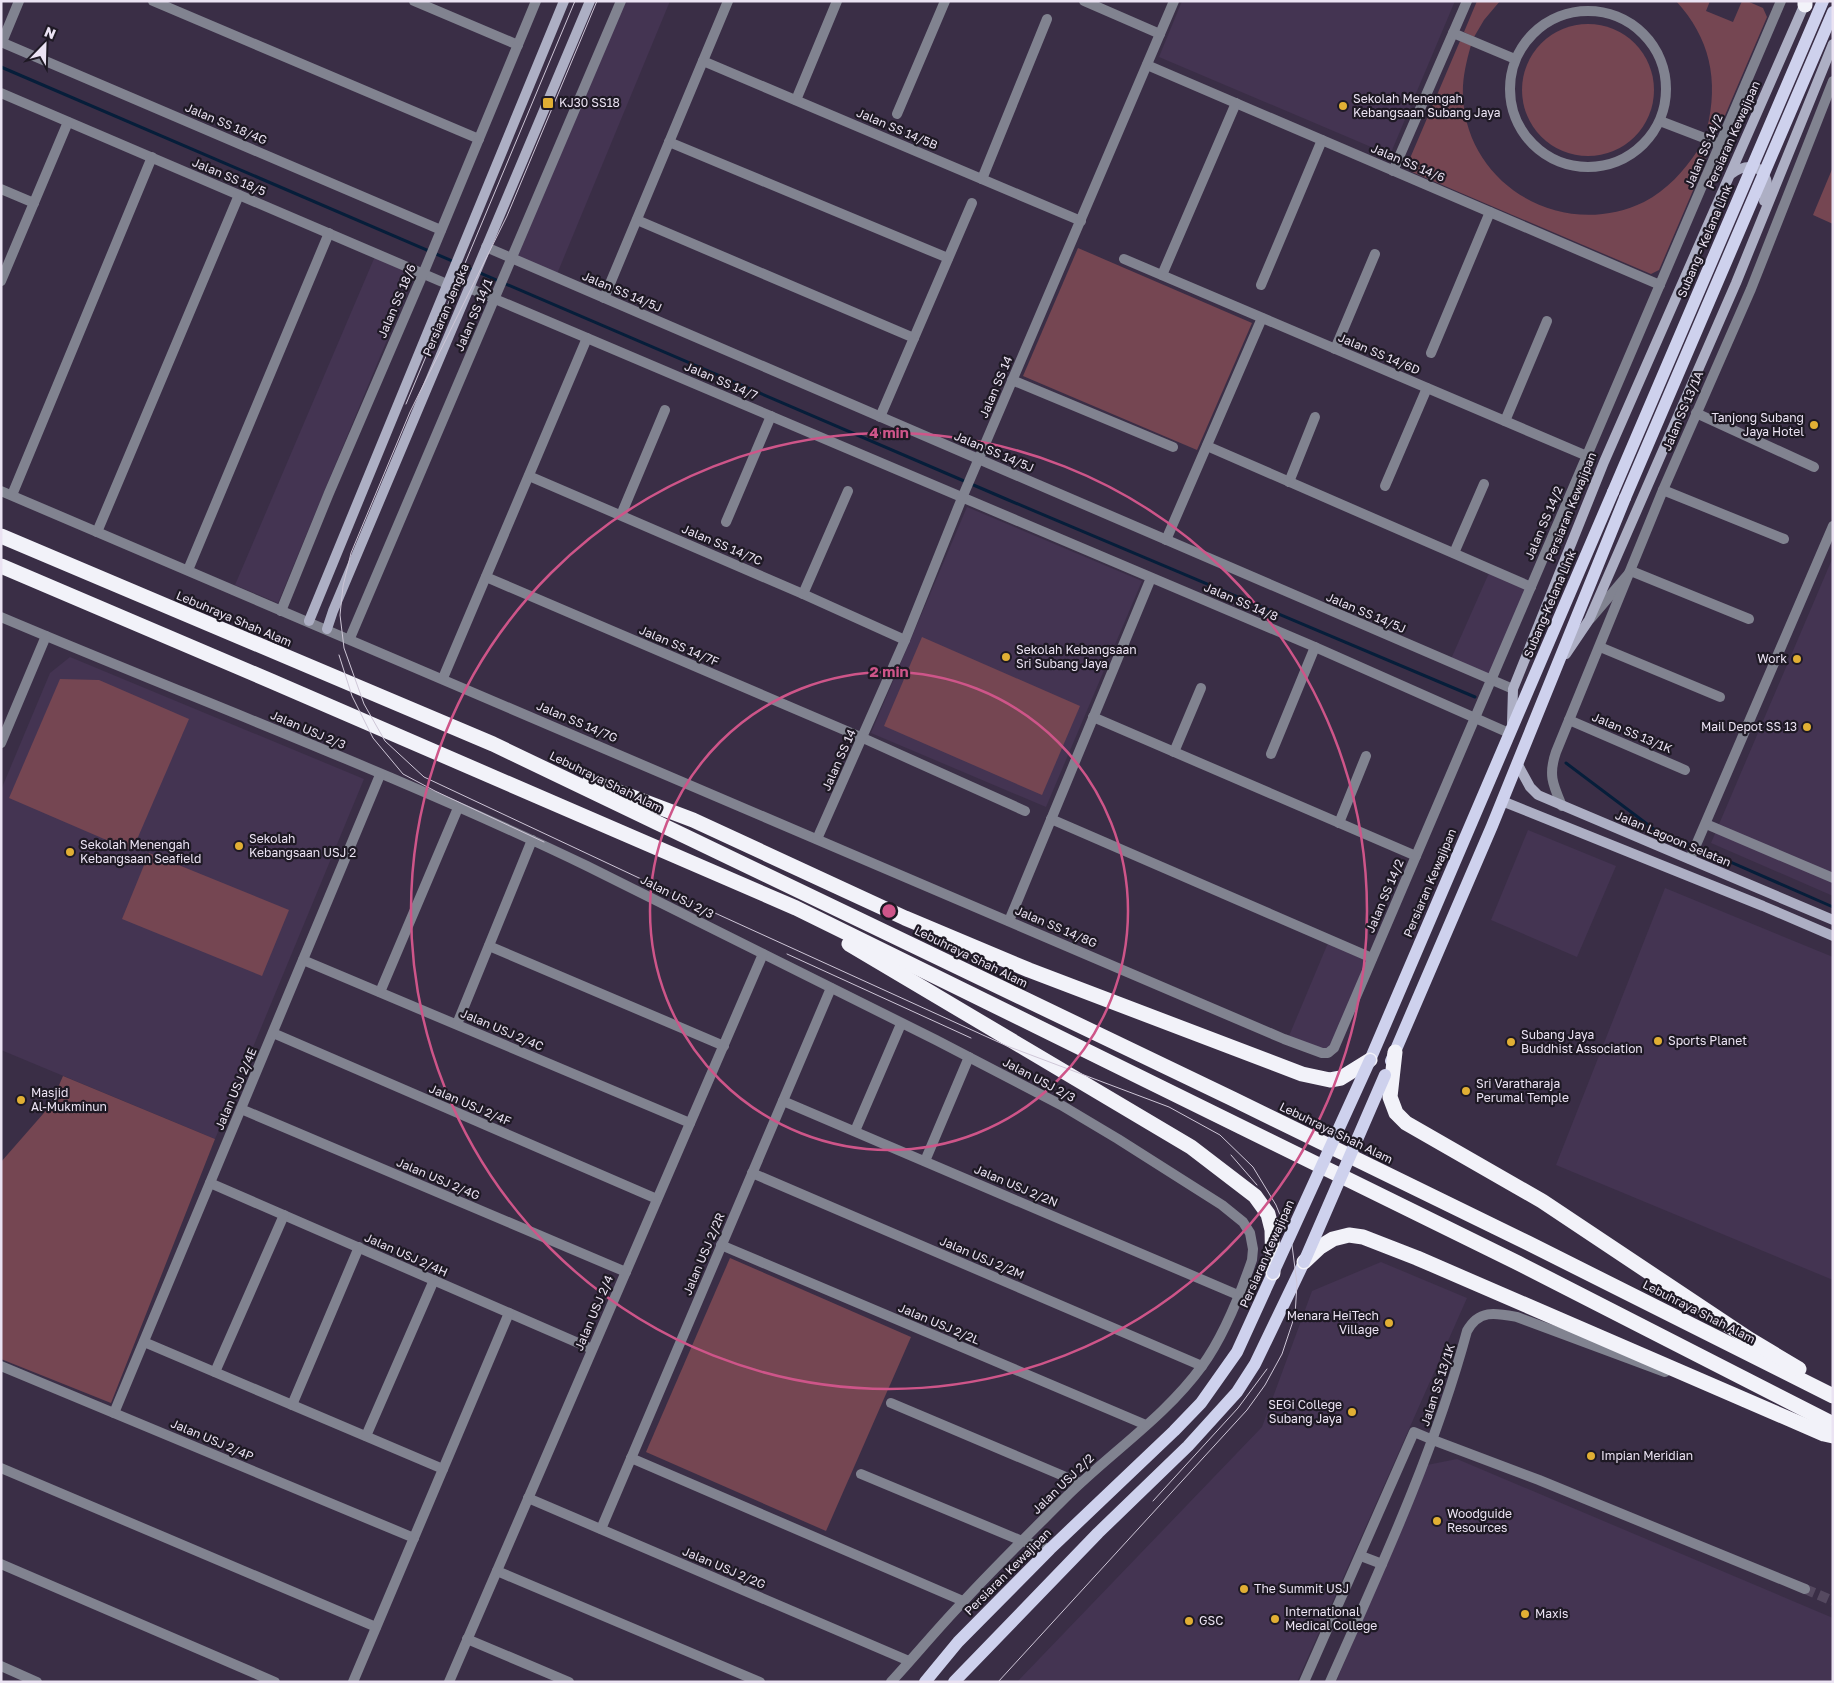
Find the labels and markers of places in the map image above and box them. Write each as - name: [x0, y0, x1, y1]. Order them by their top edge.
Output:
- place label: Sekolah Menengah Kebangsaan Subang Jaya: [1353, 91, 1500, 120]
- place label: KJ30 SS18: [559, 95, 620, 110]
- marker: KJ30 SS18: [541, 96, 555, 110]
- marker: Sekolah Menengah Kebangsaan Subang Jaya: [1337, 100, 1349, 112]
- place label: Tanjong Subang Jaya Hotel: [1711, 410, 1804, 439]
- marker: Tanjong Subang Jaya Hotel: [1808, 419, 1820, 431]
- place label: Sekolah Kebangsaan Sri Subang Jaya: [1016, 642, 1137, 671]
- marker: Sekolah Kebangsaan Sri Subang Jaya: [1000, 651, 1012, 663]
- place label: Work: [1757, 651, 1787, 666]
- marker: Work: [1791, 653, 1803, 665]
- place label: Mail Depot SS 13: [1701, 719, 1797, 734]
- marker: Mail Depot SS 13: [1801, 721, 1813, 733]
- place label: Sekolah Kebangsaan USJ 2: [249, 831, 356, 860]
- place label: Sekolah Menengah Kebangsaan Seafield: [80, 837, 201, 866]
- marker: Sekolah Kebangsaan USJ 2: [233, 840, 245, 852]
- marker: Sekolah Menengah Kebangsaan Seafield: [64, 846, 76, 858]
- centre of rings: [880, 902, 898, 920]
- place label: Subang Jaya Buddhist Association: [1521, 1027, 1643, 1056]
- place label: Sports Planet: [1668, 1033, 1747, 1048]
- marker: Sports Planet: [1652, 1035, 1664, 1047]
- marker: Subang Jaya Buddhist Association: [1505, 1036, 1517, 1048]
- place label: Sri Varatharaja Perumal Temple: [1476, 1076, 1569, 1105]
- place label: Masjid Al-Mukminun: [31, 1085, 107, 1114]
- marker: Sri Varatharaja Perumal Temple: [1460, 1085, 1472, 1097]
- marker: Masjid Al-Mukminun: [15, 1094, 27, 1106]
- place label: Menara HeiTech Village: [1287, 1308, 1379, 1337]
- marker: Menara HeiTech Village: [1383, 1317, 1395, 1329]
- place label: SEGi College Subang Jaya: [1268, 1397, 1342, 1426]
- marker: SEGi College Subang Jaya: [1346, 1406, 1358, 1418]
- place label: Impian Meridian: [1601, 1448, 1693, 1463]
- marker: Impian Meridian: [1585, 1450, 1597, 1462]
- place label: Woodguide Resources: [1447, 1506, 1512, 1535]
- marker: Woodguide Resources: [1431, 1515, 1443, 1527]
- place label: The Summit USJ: [1254, 1581, 1349, 1596]
- marker: The Summit USJ: [1238, 1583, 1250, 1595]
- place label: International Medical College: [1285, 1604, 1377, 1633]
- place label: Maxis: [1535, 1606, 1568, 1621]
- marker: Maxis: [1519, 1608, 1531, 1620]
- place label: GSC: [1199, 1613, 1223, 1628]
- marker: International Medical College: [1269, 1613, 1281, 1625]
- marker: GSC: [1183, 1615, 1195, 1627]

